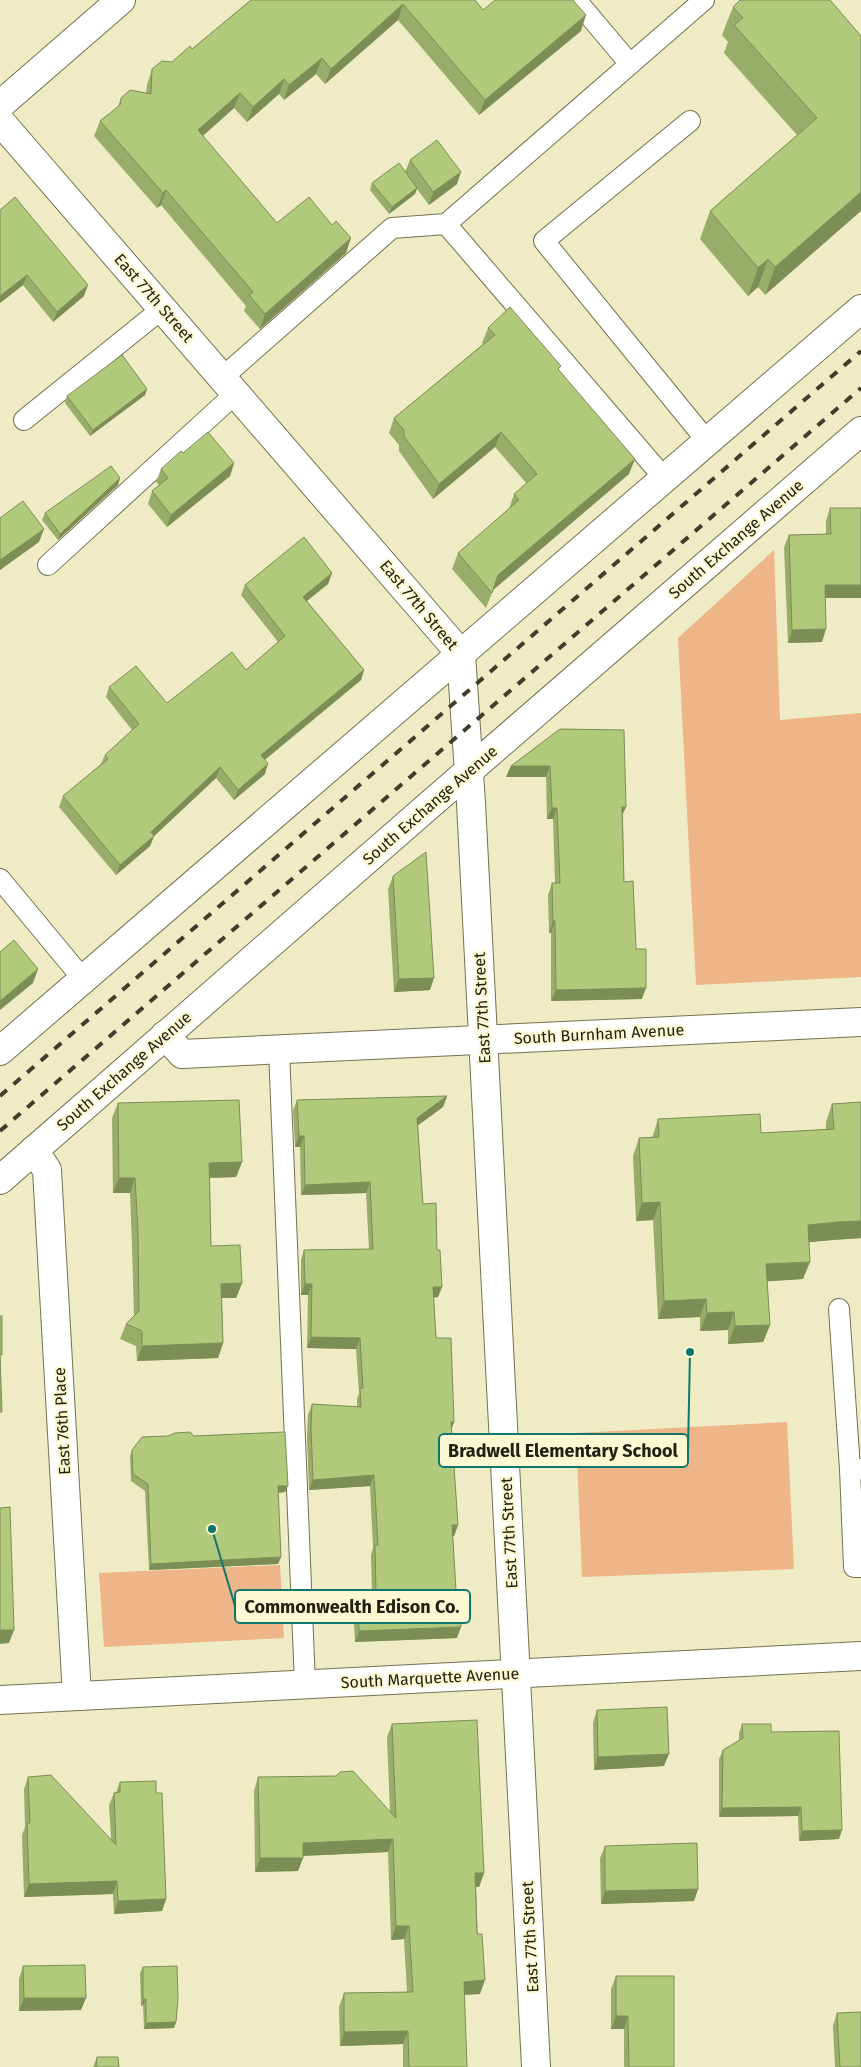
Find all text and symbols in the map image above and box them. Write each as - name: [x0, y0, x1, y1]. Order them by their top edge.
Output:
- street label: East 77th Street: [110, 250, 198, 346]
- street label: South Exchange Avenue: [665, 475, 807, 603]
- street label: East 77th Street: [376, 556, 462, 654]
- street label: South Exchange Avenue: [359, 741, 501, 869]
- street label: East 77th Street: [470, 952, 494, 1064]
- street label: South Exchange Avenue: [53, 1007, 195, 1135]
- street label: South Burnham Avenue: [513, 1020, 685, 1048]
- street label: East 76th Place: [50, 1367, 74, 1475]
- callout: Bradwell Elementary School: [439, 1434, 688, 1467]
- text: Bradwell Elementary School: [448, 1440, 679, 1462]
- street label: East 77th Street: [497, 1477, 521, 1589]
- callout: Commonwealth Edison Co.: [235, 1590, 470, 1623]
- text: Commonwealth Edison Co.: [244, 1596, 460, 1618]
- street label: South Marquette Avenue: [340, 1664, 520, 1692]
- street label: East 77th Street: [518, 1881, 542, 1993]

